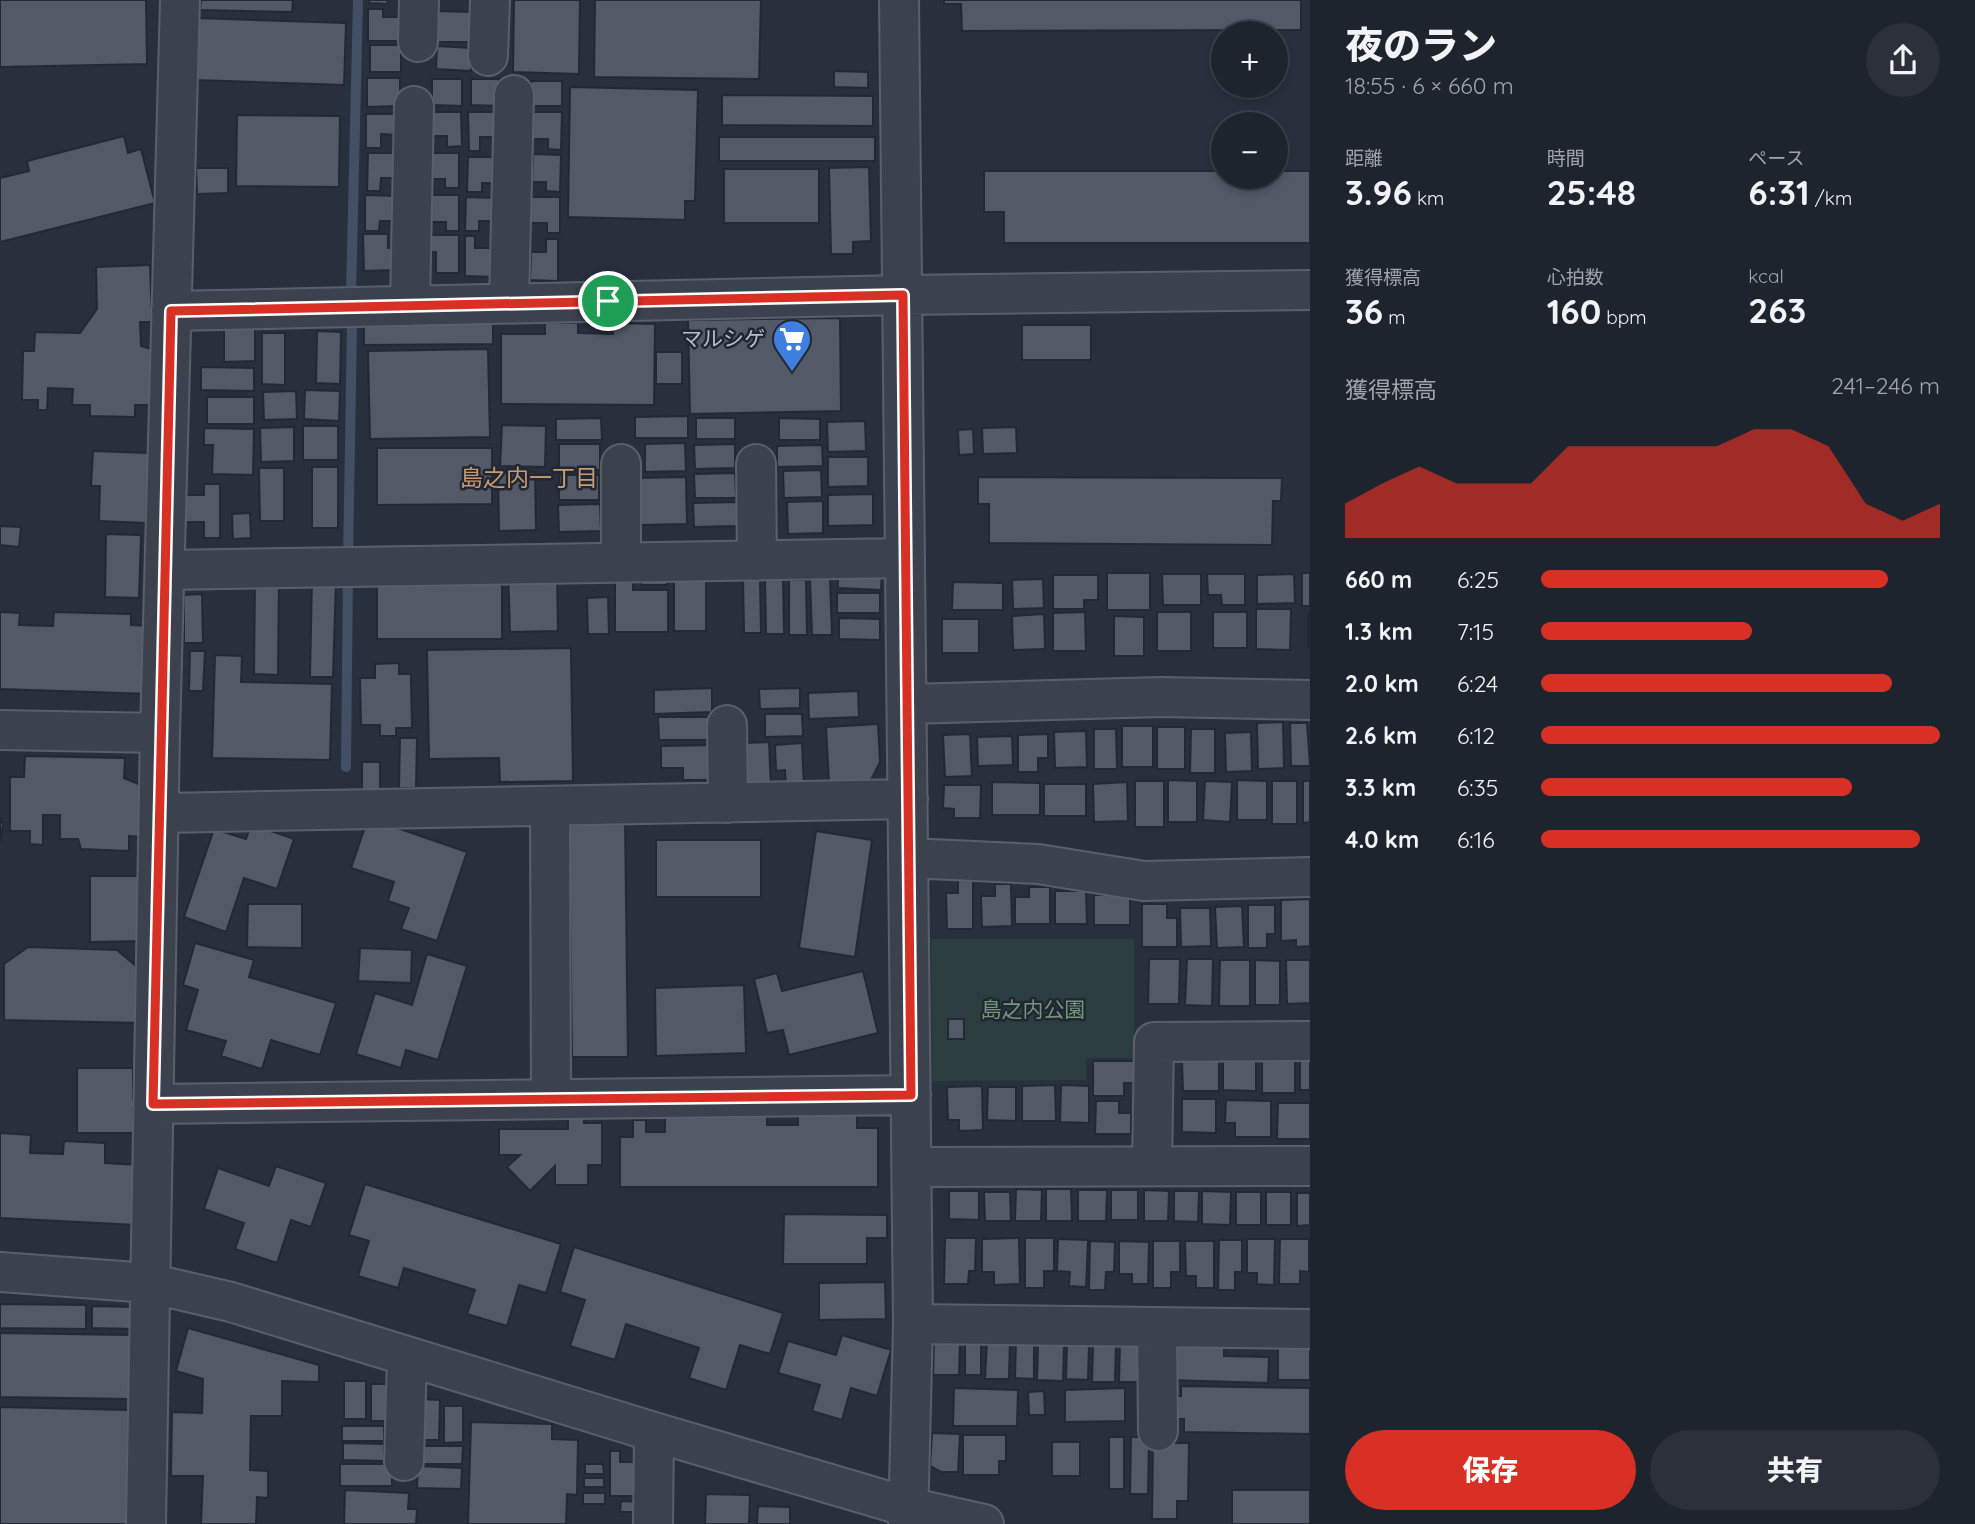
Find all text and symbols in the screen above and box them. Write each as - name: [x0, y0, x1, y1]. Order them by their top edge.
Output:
- map controls: [1211, 21, 1288, 189]
- button: +: [1211, 21, 1288, 98]
- text: 夜のラン: [1345, 21, 1497, 69]
- button: share: [1866, 23, 1940, 97]
- text: 18:55 · 6 × 660 m: [1345, 71, 1514, 100]
- button: −: [1211, 112, 1288, 189]
- text: 距離: [1345, 146, 1383, 170]
- text: 時間: [1547, 146, 1585, 170]
- text: ペース: [1748, 146, 1804, 170]
- text: 3.96: [1345, 170, 1412, 214]
- text: 25:48: [1547, 170, 1636, 214]
- text: 6:31: [1748, 170, 1810, 214]
- text: km: [1412, 186, 1444, 210]
- text: /km: [1810, 186, 1852, 210]
- text: kcal: [1748, 264, 1784, 288]
- text: 獲得標高: [1345, 265, 1421, 289]
- text: 心拍数: [1547, 265, 1604, 289]
- pin: [578, 271, 638, 331]
- icon: arrive: [589, 282, 627, 320]
- text: 263: [1748, 288, 1806, 332]
- text: 36: [1345, 289, 1383, 333]
- text: 160: [1547, 289, 1601, 333]
- text: m: [1383, 305, 1406, 329]
- text: bpm: [1601, 305, 1647, 329]
- supermarket icon: マルシゲ: [771, 318, 813, 373]
- place label: マルシゲ: [681, 325, 765, 351]
- text: 241–246 m: [1831, 371, 1940, 400]
- text: 獲得標高: [1345, 375, 1437, 404]
- district label: 島之内一丁目: [460, 463, 598, 492]
- text: 660 m: [1345, 565, 1412, 594]
- text: 6:25: [1457, 565, 1499, 594]
- text: 1.3 km: [1345, 617, 1413, 646]
- text: 7:15: [1457, 617, 1494, 646]
- text: 2.0 km: [1345, 669, 1419, 698]
- text: 6:24: [1457, 669, 1498, 698]
- text: 2.6 km: [1345, 721, 1417, 750]
- text: 6:12: [1457, 721, 1495, 750]
- text: 3.3 km: [1345, 773, 1416, 802]
- text: 6:35: [1457, 773, 1498, 802]
- text: 4.0 km: [1345, 825, 1419, 854]
- text: 6:16: [1457, 825, 1495, 854]
- park label: 島之内公園: [981, 996, 1086, 1022]
- button: 保存: [1345, 1430, 1636, 1510]
- button: 共有: [1650, 1430, 1940, 1510]

